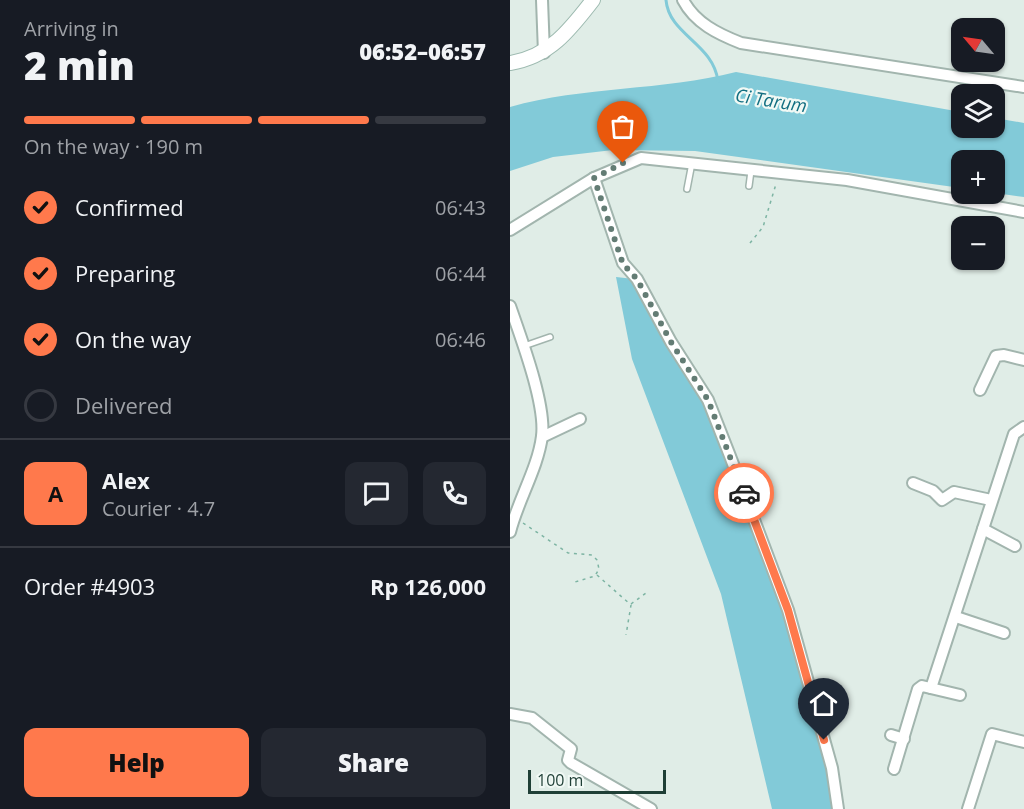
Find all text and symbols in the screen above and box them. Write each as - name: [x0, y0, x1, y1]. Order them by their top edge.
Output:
- text: Arriving in: [24, 15, 119, 42]
- north arrow: [951, 18, 1005, 72]
- map controls: [951, 18, 1005, 270]
- text: 06:52–06:57: [359, 36, 486, 66]
- text: 2 min: [24, 38, 135, 91]
- water label: Ci Tarum: [734, 83, 809, 118]
- button: layers: [951, 84, 1005, 138]
- pin: [597, 101, 648, 163]
- icon: bag: [606, 110, 639, 143]
- text: On the way · 190 m: [24, 133, 203, 160]
- button: +: [951, 150, 1005, 204]
- icon: check: [24, 191, 57, 224]
- text: Confirmed: [75, 192, 184, 222]
- text: 06:43: [435, 194, 486, 221]
- button: −: [951, 216, 1005, 270]
- icon: check: [24, 257, 57, 290]
- text: Preparing: [75, 258, 175, 288]
- text: 06:44: [435, 260, 486, 287]
- icon: check: [24, 323, 57, 356]
- text: On the way: [75, 324, 191, 354]
- text: 06:46: [435, 326, 486, 353]
- text: Delivered: [75, 390, 173, 420]
- button: chat: [345, 462, 408, 525]
- button: phone: [423, 462, 486, 525]
- courier: [714, 463, 774, 523]
- text: Alex: [102, 465, 150, 495]
- icon: car: [728, 477, 761, 510]
- text: A: [48, 478, 63, 508]
- text: Courier · 4.7: [102, 495, 215, 522]
- text: Order #4903: [24, 571, 155, 601]
- text: Rp 126,000: [370, 571, 486, 601]
- pin: [798, 678, 849, 740]
- icon: home: [807, 687, 840, 720]
- button: Help: [24, 728, 249, 797]
- button: Share: [261, 728, 486, 797]
- scale bar: [528, 767, 666, 794]
- text: 100 m: [537, 769, 583, 791]

